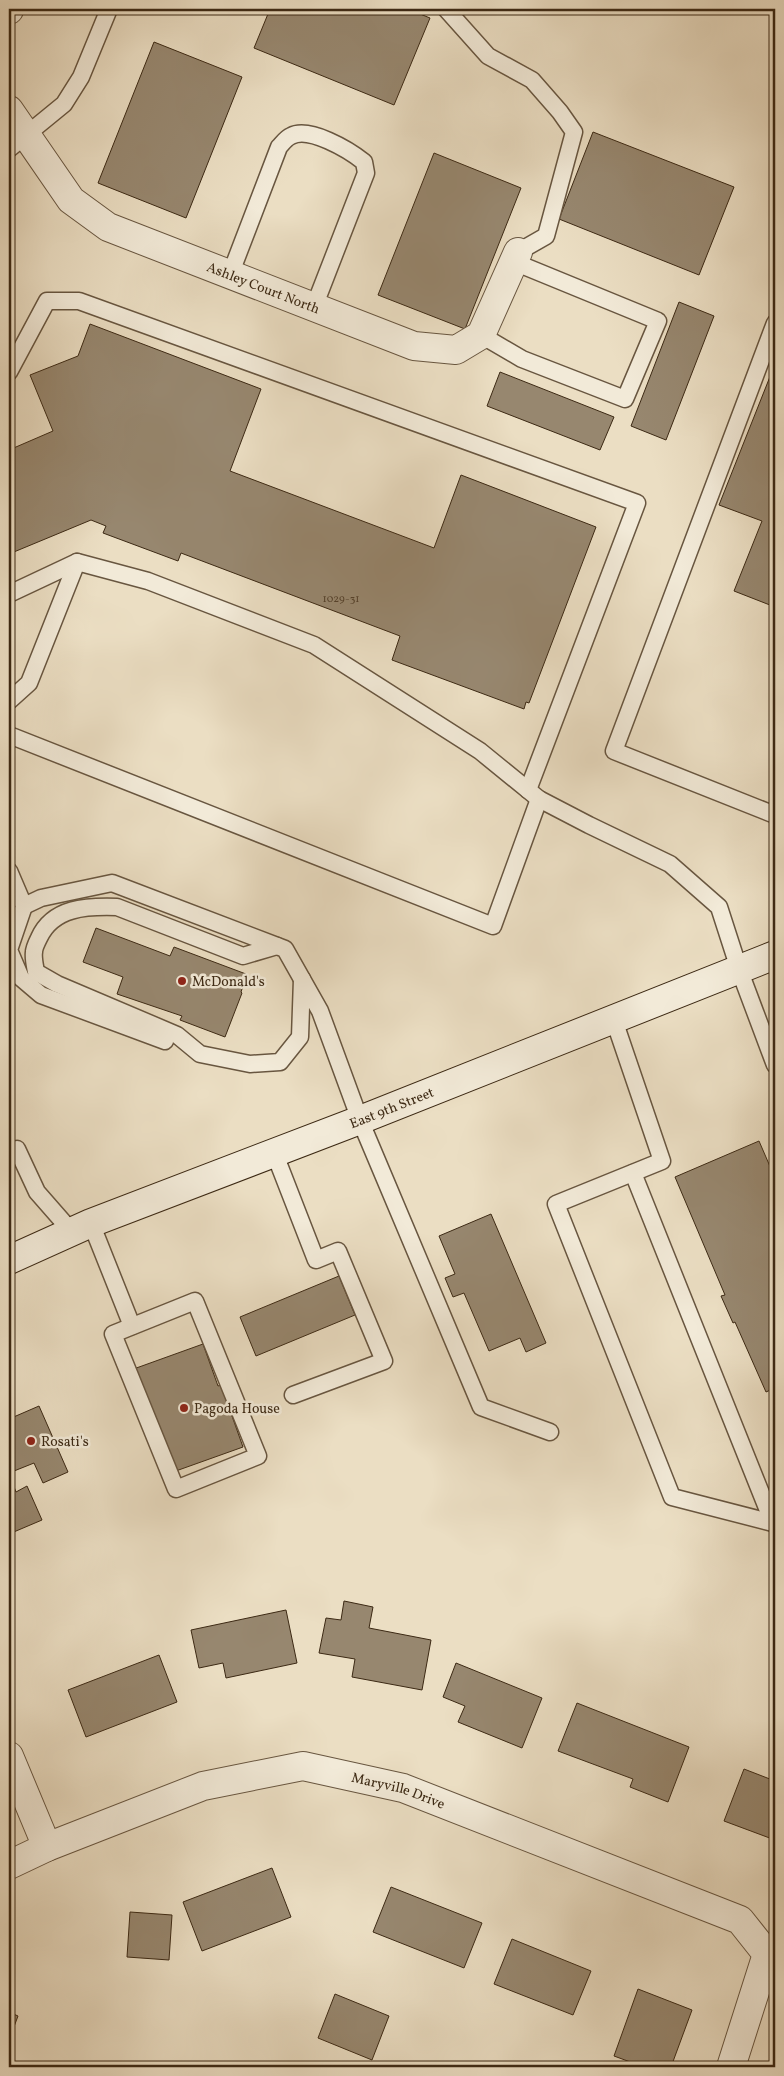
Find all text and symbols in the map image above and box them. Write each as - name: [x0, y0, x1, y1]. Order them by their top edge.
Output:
- street label: Ashley Court North: [204, 258, 322, 319]
- house number: 1029-31: [322, 592, 360, 607]
- place label: McDonald's: [192, 973, 265, 992]
- marker: McDonald's: [176, 975, 188, 987]
- street label: East 9th Street: [347, 1083, 437, 1134]
- place label: Pagoda House: [194, 1400, 280, 1419]
- marker: Pagoda House: [178, 1402, 190, 1414]
- place label: Rosati's: [41, 1433, 89, 1452]
- marker: Rosati's: [25, 1435, 37, 1447]
- street label: Maryville Drive: [349, 1769, 448, 1815]

